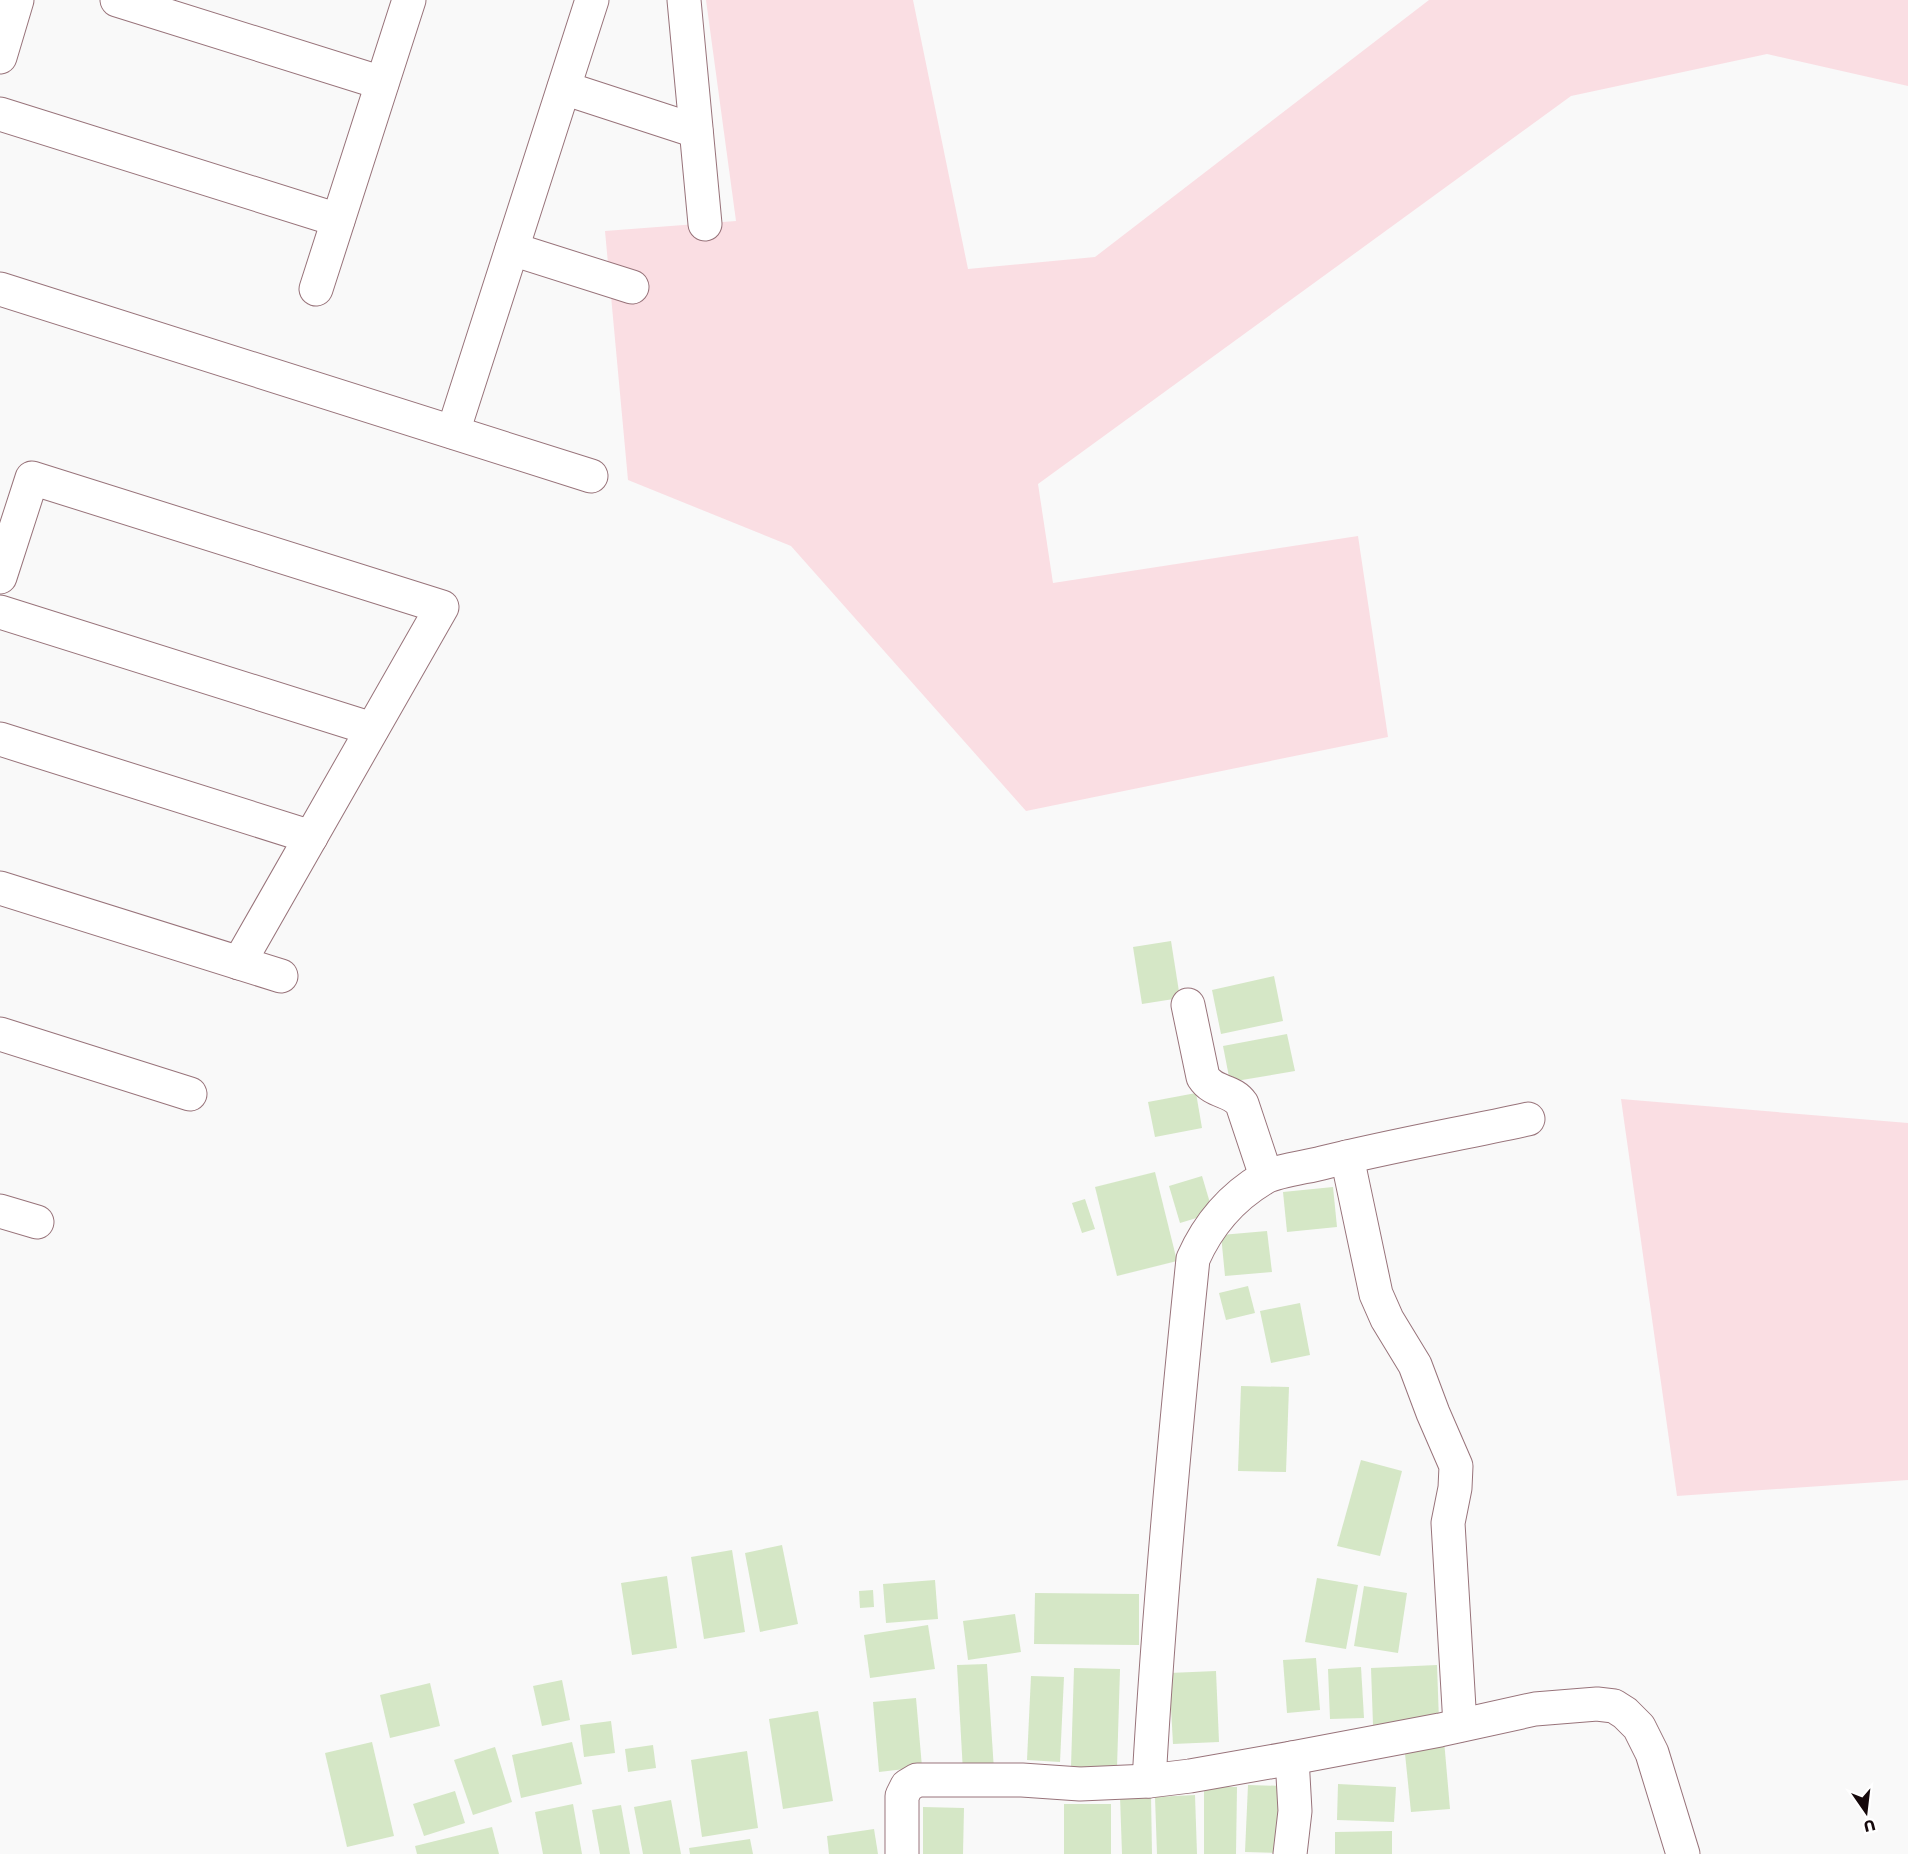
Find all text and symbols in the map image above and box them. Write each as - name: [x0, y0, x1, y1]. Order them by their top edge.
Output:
- north arrow: [1836, 1782, 1896, 1842]
- text: U: [1862, 1815, 1877, 1837]

